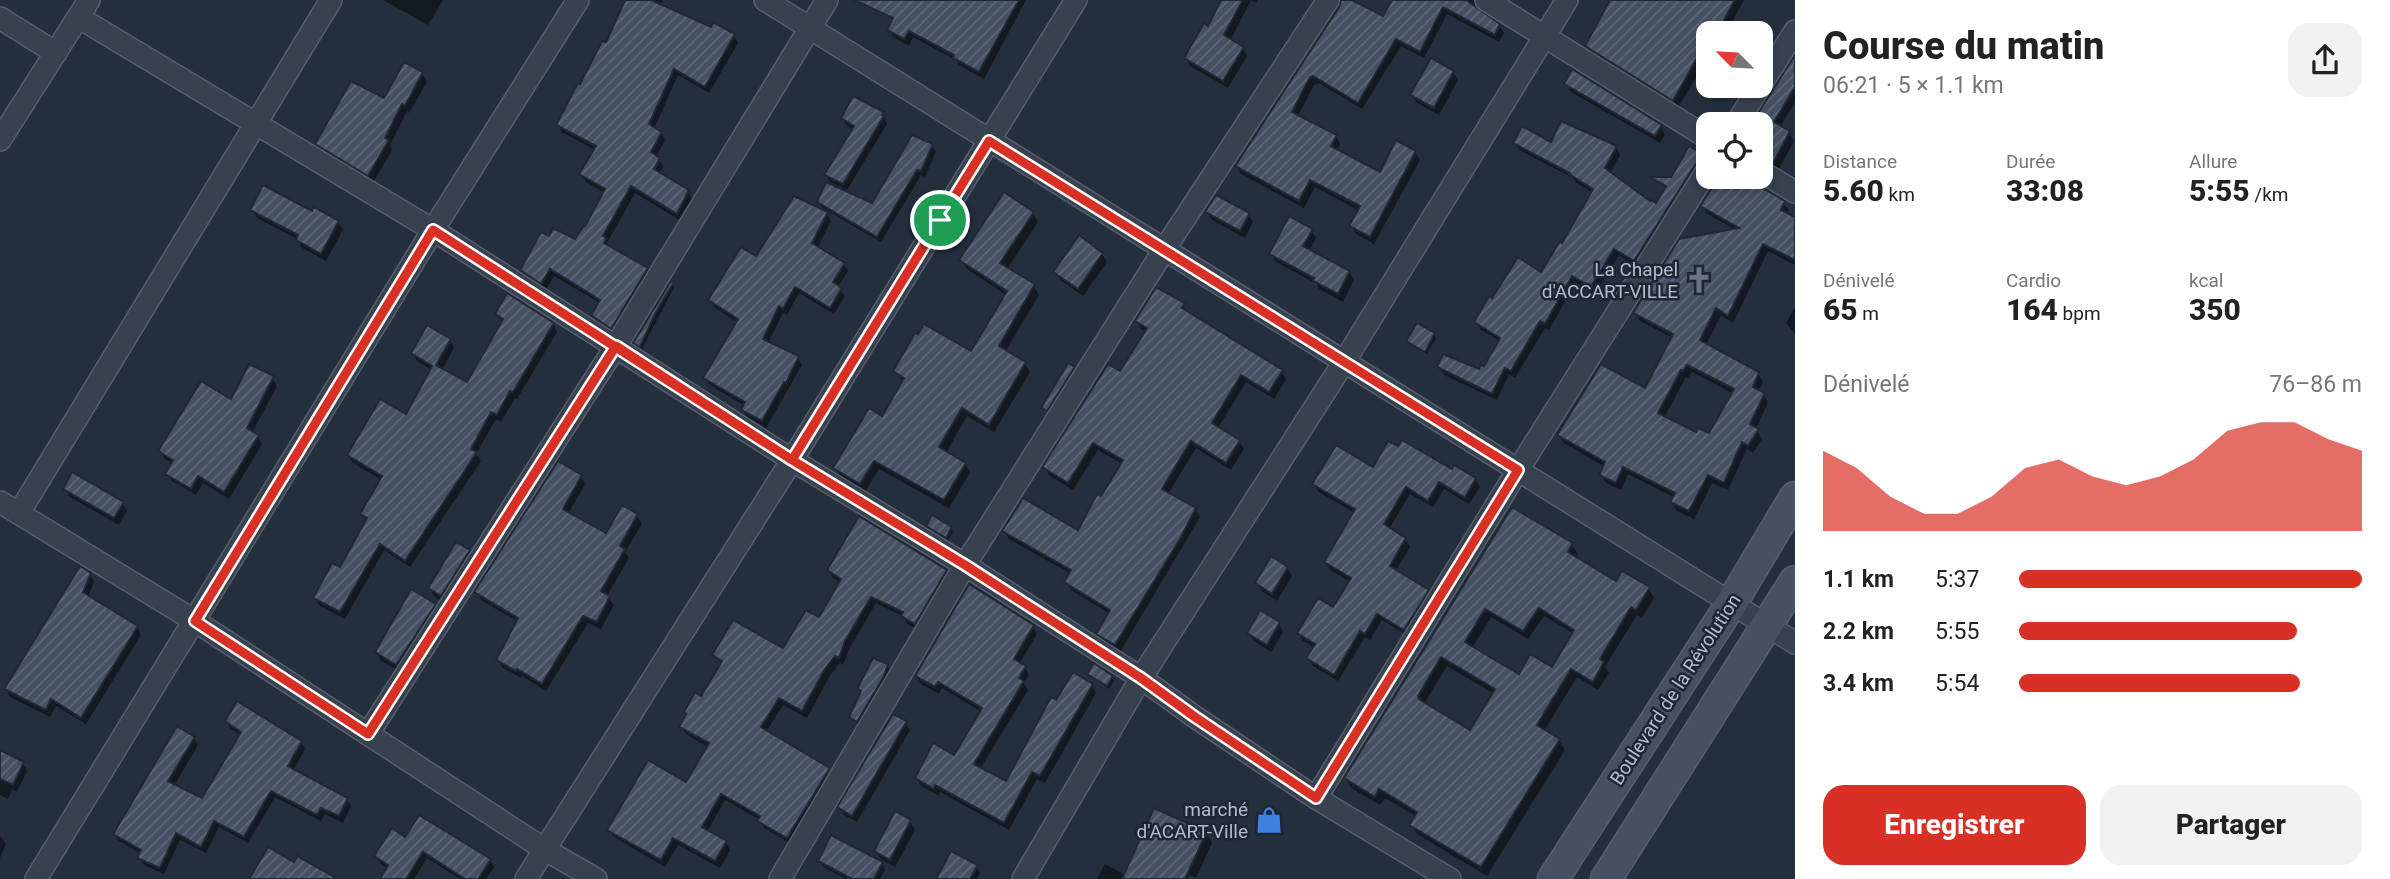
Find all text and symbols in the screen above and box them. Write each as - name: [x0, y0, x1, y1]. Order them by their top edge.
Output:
- north arrow: [1696, 21, 1773, 98]
- map controls: [1696, 21, 1773, 189]
- button: share: [2288, 23, 2362, 97]
- text: Course du matin: [1823, 24, 2104, 68]
- text: 06:21 · 5 × 1.1 km: [1823, 72, 2004, 99]
- button: locate: [1696, 112, 1773, 189]
- text: Distance: [1823, 150, 1897, 173]
- text: Durée: [2006, 150, 2055, 173]
- text: Allure: [2189, 150, 2237, 173]
- text: 5.60: [1823, 173, 1884, 208]
- text: 33:08: [2006, 173, 2084, 208]
- text: 5:55: [2189, 173, 2250, 208]
- text: km: [1884, 183, 1915, 206]
- text: /km: [2250, 183, 2289, 206]
- pin: [910, 190, 970, 250]
- icon: arrive: [921, 201, 959, 239]
- place label: La Chapel d'ACCART-VILLE: [1542, 258, 1678, 303]
- church icon: La Chapel d'ACCART-VILLE: [1684, 265, 1714, 295]
- text: Dénivelé: [1823, 269, 1895, 292]
- text: Cardio: [2006, 269, 2061, 292]
- text: kcal: [2189, 269, 2223, 292]
- text: 65: [1823, 292, 1858, 327]
- text: 164: [2006, 292, 2058, 327]
- text: 350: [2189, 292, 2241, 327]
- text: m: [1858, 302, 1879, 325]
- text: bpm: [2058, 302, 2101, 325]
- text: Dénivelé: [1823, 371, 1910, 398]
- text: 76–86 m: [2269, 371, 2362, 398]
- text: 1.1 km: [1823, 566, 1894, 593]
- text: 5:37: [1935, 566, 1979, 593]
- street label: Boulevard de la Révolution: [1605, 590, 1746, 789]
- text: 2.2 km: [1823, 618, 1894, 645]
- text: 5:55: [1935, 618, 1979, 645]
- text: 3.4 km: [1823, 670, 1894, 697]
- text: 5:54: [1935, 670, 1979, 697]
- button: Enregistrer: [1823, 785, 2086, 865]
- button: Partager: [2100, 785, 2362, 865]
- place label: marché d'ACART-Ville: [1137, 798, 1248, 843]
- shop icon: marché d'ACART-Ville: [1254, 805, 1284, 835]

